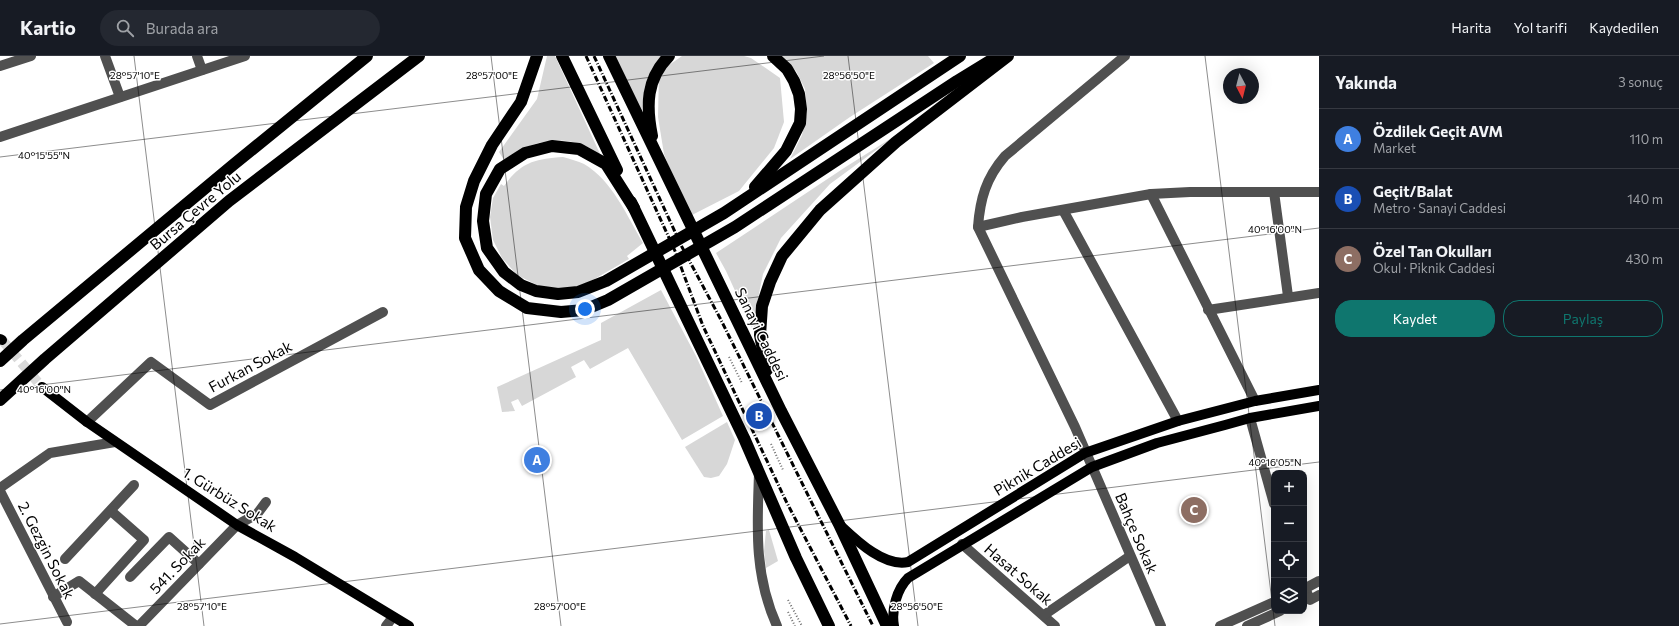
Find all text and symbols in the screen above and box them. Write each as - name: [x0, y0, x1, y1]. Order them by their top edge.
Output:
- search box: [100, 10, 380, 46]
- text: Kartio: [20, 16, 76, 39]
- icon: search: [114, 17, 136, 39]
- text: Burada ara: [146, 19, 218, 37]
- text: Harita: [1451, 19, 1491, 36]
- text: Yol tarifi: [1513, 19, 1567, 36]
- text: Kaydedilen: [1589, 19, 1659, 36]
- north arrow: [1223, 68, 1259, 104]
- text: 28°57'10"E: [110, 69, 160, 81]
- text: 28°57'00"E: [466, 69, 518, 81]
- text: 28°56'50"E: [823, 69, 875, 81]
- text: Yakında: [1335, 72, 1397, 93]
- text: 3 sonuç: [1618, 74, 1663, 90]
- text: Özdilek Geçit AVM: [1373, 122, 1503, 140]
- text: A: [1343, 131, 1353, 147]
- text: 110 m: [1630, 131, 1663, 147]
- text: Market: [1373, 140, 1416, 156]
- text: 40°15'55"N: [18, 149, 70, 161]
- street label: Bursa Çevre Yolu: [146, 167, 244, 253]
- text: Geçit/Balat: [1373, 182, 1453, 200]
- text: B: [1344, 191, 1352, 207]
- text: 140 m: [1627, 191, 1663, 207]
- text: Metro · Sanayi Caddesi: [1373, 200, 1506, 216]
- text: 40°16'00"N: [1248, 223, 1302, 235]
- text: Özel Tan Okulları: [1373, 242, 1492, 260]
- text: C: [1344, 251, 1352, 267]
- text: 430 m: [1625, 251, 1663, 267]
- text: Okul · Piknik Caddesi: [1373, 260, 1495, 276]
- street label: Sanayi Caddesi: [732, 284, 792, 384]
- your location: [575, 299, 595, 319]
- button: Kaydet: [1335, 300, 1495, 337]
- button: Paylaş: [1503, 300, 1663, 337]
- street label: Furkan Sokak: [205, 336, 295, 396]
- text: 40°16'00"N: [17, 383, 71, 395]
- pin: B: [746, 401, 772, 431]
- street label: Piknik Caddesi: [990, 433, 1084, 499]
- pin: A: [524, 445, 550, 475]
- text: 40°16'05"N: [1248, 456, 1302, 468]
- street label: 1. Gürbüz Sokak: [180, 463, 280, 535]
- map controls: [1271, 470, 1307, 614]
- button: +: [1271, 470, 1307, 506]
- street label: Bahçe Sokak: [1112, 490, 1162, 576]
- pin: C: [1181, 495, 1207, 525]
- street label: 2. Gezgin Sokak: [15, 499, 79, 601]
- button: −: [1271, 506, 1307, 542]
- street label: 541. Sokak: [146, 533, 208, 597]
- street label: Hasat Sokak: [981, 539, 1057, 609]
- button: locate: [1271, 542, 1307, 578]
- button: layers: [1271, 578, 1307, 614]
- text: 28°57'10"E: [177, 600, 227, 612]
- text: 28°57'00"E: [534, 600, 586, 612]
- text: 28°56'50"E: [891, 600, 943, 612]

